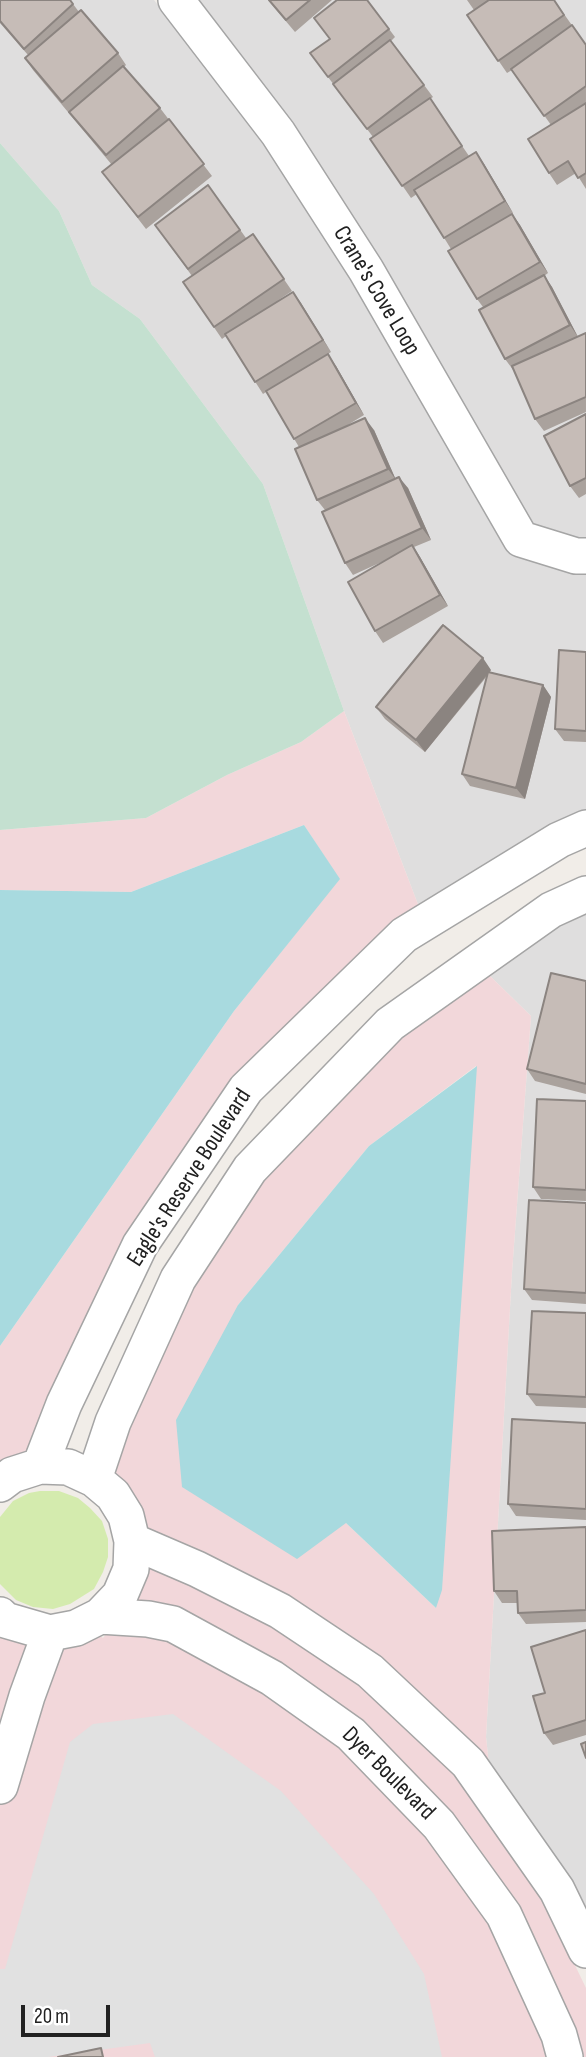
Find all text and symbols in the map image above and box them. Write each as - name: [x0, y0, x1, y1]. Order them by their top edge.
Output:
- street label: Crane's Cove Loop: [326, 221, 426, 361]
- street label: Eagle's Reserve Boulevard: [122, 1084, 258, 1272]
- street label: Dyer Boulevard: [335, 1721, 441, 1827]
- scale bar: [24, 1990, 114, 2034]
- text: 20 m: [34, 2004, 69, 2029]

